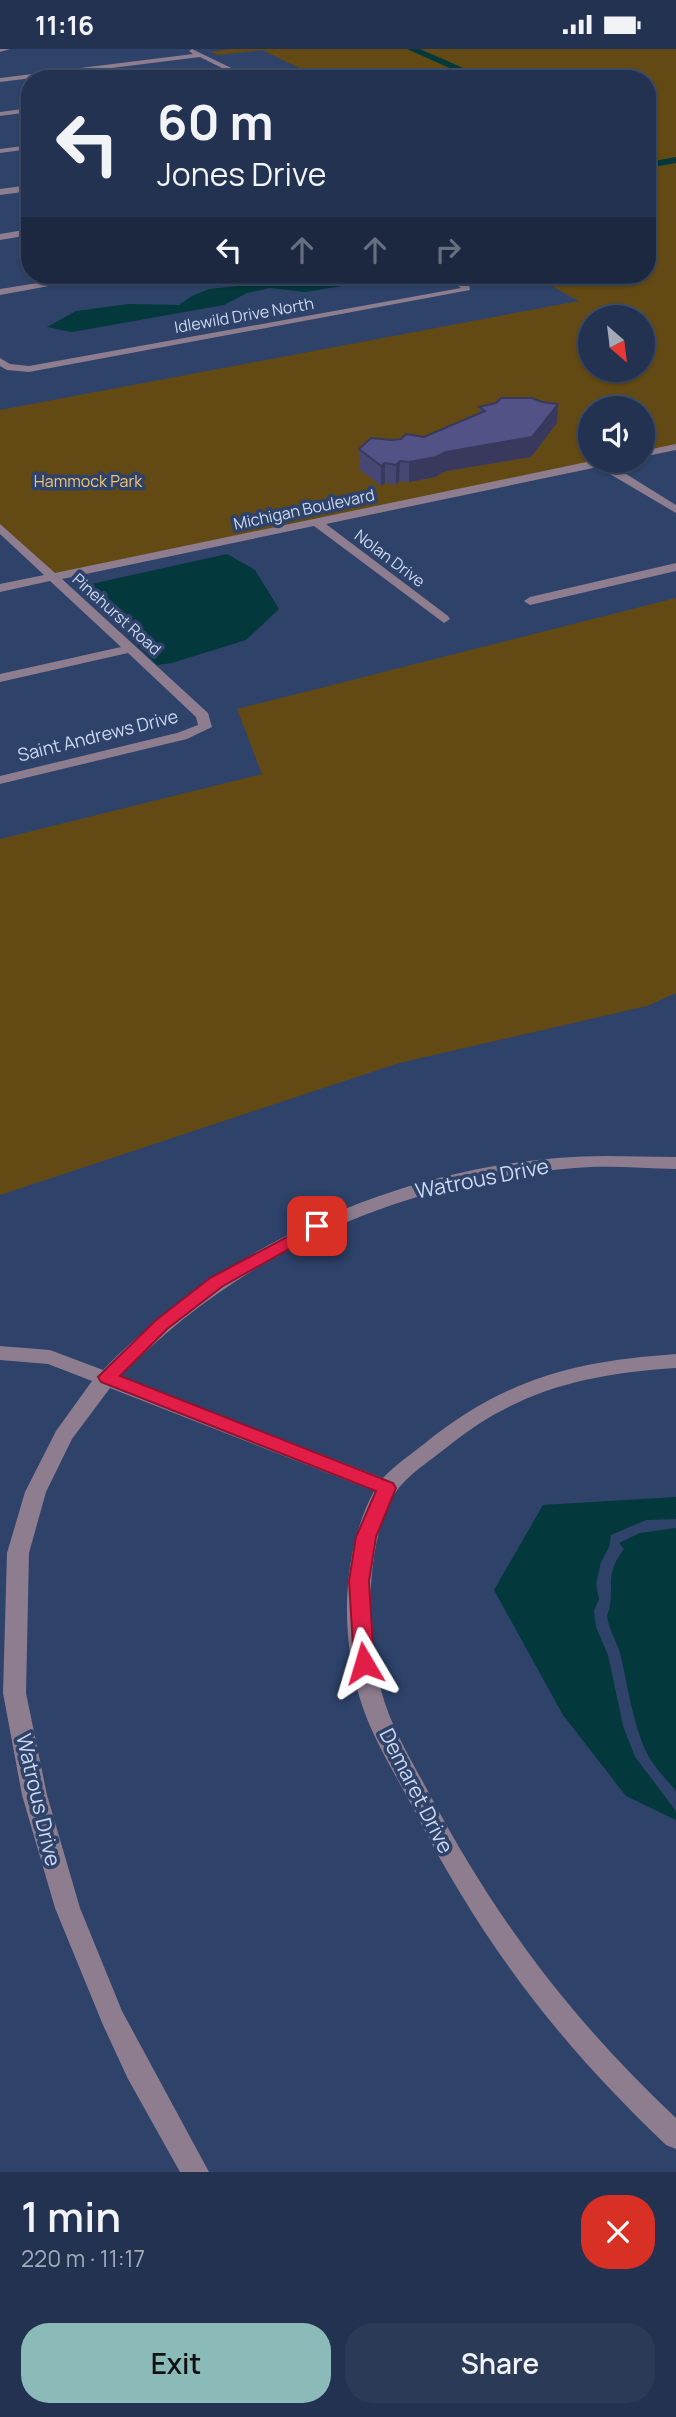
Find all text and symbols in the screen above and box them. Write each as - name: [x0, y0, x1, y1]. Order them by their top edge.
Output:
- text: 11:16: [35, 7, 94, 43]
- text: 60 m: [157, 88, 274, 155]
- icon: left: [42, 98, 133, 189]
- text: Jones Drive: [157, 152, 326, 196]
- icon: left: [210, 231, 248, 269]
- icon: ahead: [283, 231, 321, 269]
- icon: ahead: [356, 231, 394, 269]
- icon: right: [429, 231, 467, 269]
- street label: Idlewild Drive North: [173, 292, 315, 338]
- north arrow: [578, 305, 654, 381]
- map controls: [578, 305, 655, 473]
- button: sound: [578, 396, 655, 473]
- park label: Hammock Park: [34, 470, 143, 492]
- street label: Michigan Boulevard: [232, 483, 376, 535]
- street label: Nolan Drive: [350, 524, 430, 592]
- street label: Pinehurst Road: [68, 568, 166, 660]
- street label: Saint Andrews Drive: [15, 703, 180, 767]
- street label: Watrous Drive: [413, 1151, 551, 1205]
- pin: [287, 1196, 347, 1256]
- icon: arrive: [298, 1207, 336, 1245]
- position arrow: [327, 1626, 401, 1700]
- street label: Demaret Drive: [373, 1723, 460, 1858]
- street label: Watrous Drive: [10, 1731, 68, 1869]
- text: 1 min: [21, 2187, 121, 2245]
- button: close: [581, 2195, 655, 2269]
- text: 220 m · 11:17: [21, 2242, 145, 2274]
- button: Exit: [21, 2323, 331, 2403]
- button: Share: [345, 2323, 655, 2403]

